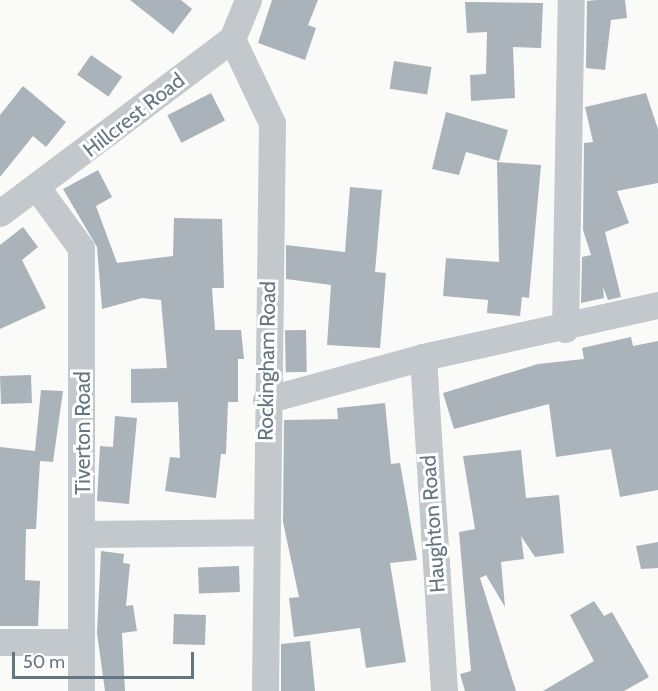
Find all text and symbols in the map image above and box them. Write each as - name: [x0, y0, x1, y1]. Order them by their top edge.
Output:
- street label: Hillcrest Road: [78, 68, 190, 162]
- street label: Rockingham Road: [253, 281, 281, 441]
- street label: Tiverton Road: [70, 371, 96, 495]
- street label: Haughton Road: [416, 454, 450, 594]
- scale bar: [15, 640, 196, 678]
- text: 50 m: [23, 651, 65, 673]

